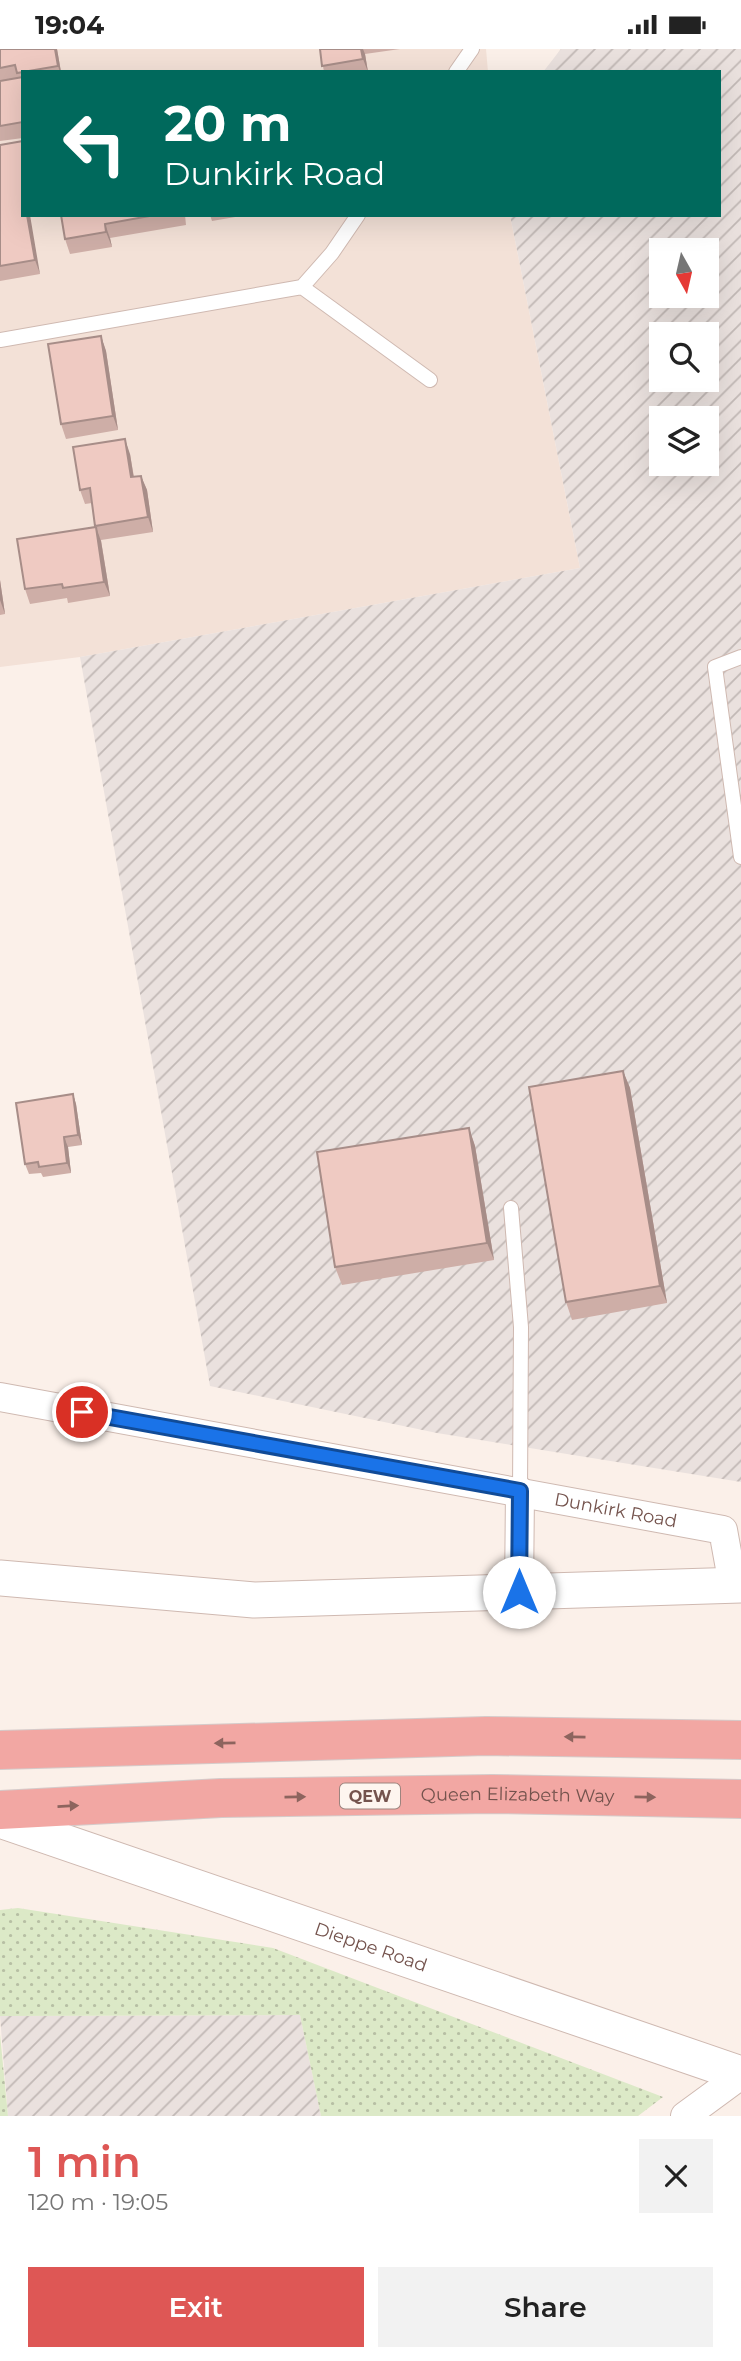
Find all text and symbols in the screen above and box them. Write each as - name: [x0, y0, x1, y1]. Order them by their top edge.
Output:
- text: 19:04: [35, 9, 104, 41]
- text: 20 m: [164, 94, 291, 153]
- icon: left: [49, 98, 140, 189]
- text: Dunkirk Road: [164, 154, 385, 193]
- north arrow: [649, 238, 719, 308]
- map controls: [649, 238, 719, 476]
- button: search: [649, 322, 719, 392]
- button: layers: [649, 406, 719, 476]
- pin: [52, 1382, 112, 1442]
- icon: arrive: [63, 1393, 101, 1431]
- street label: Dunkirk Road: [552, 1488, 679, 1532]
- position arrow: [482, 1555, 556, 1629]
- one-way arrow: [564, 1732, 586, 1743]
- one-way arrow: [214, 1737, 236, 1748]
- street label: Queen Elizabeth Way: [421, 1783, 615, 1807]
- road number: QEW: [340, 1784, 400, 1809]
- one-way arrow: [285, 1791, 307, 1803]
- one-way arrow: [635, 1791, 657, 1803]
- one-way arrow: [57, 1801, 79, 1812]
- street label: Dieppe Road: [312, 1918, 430, 1977]
- text: 1 min: [28, 2136, 141, 2188]
- button: close: [639, 2139, 713, 2213]
- text: 120 m · 19:05: [28, 2188, 168, 2216]
- button: Exit: [28, 2267, 364, 2347]
- button: Share: [378, 2267, 713, 2347]

